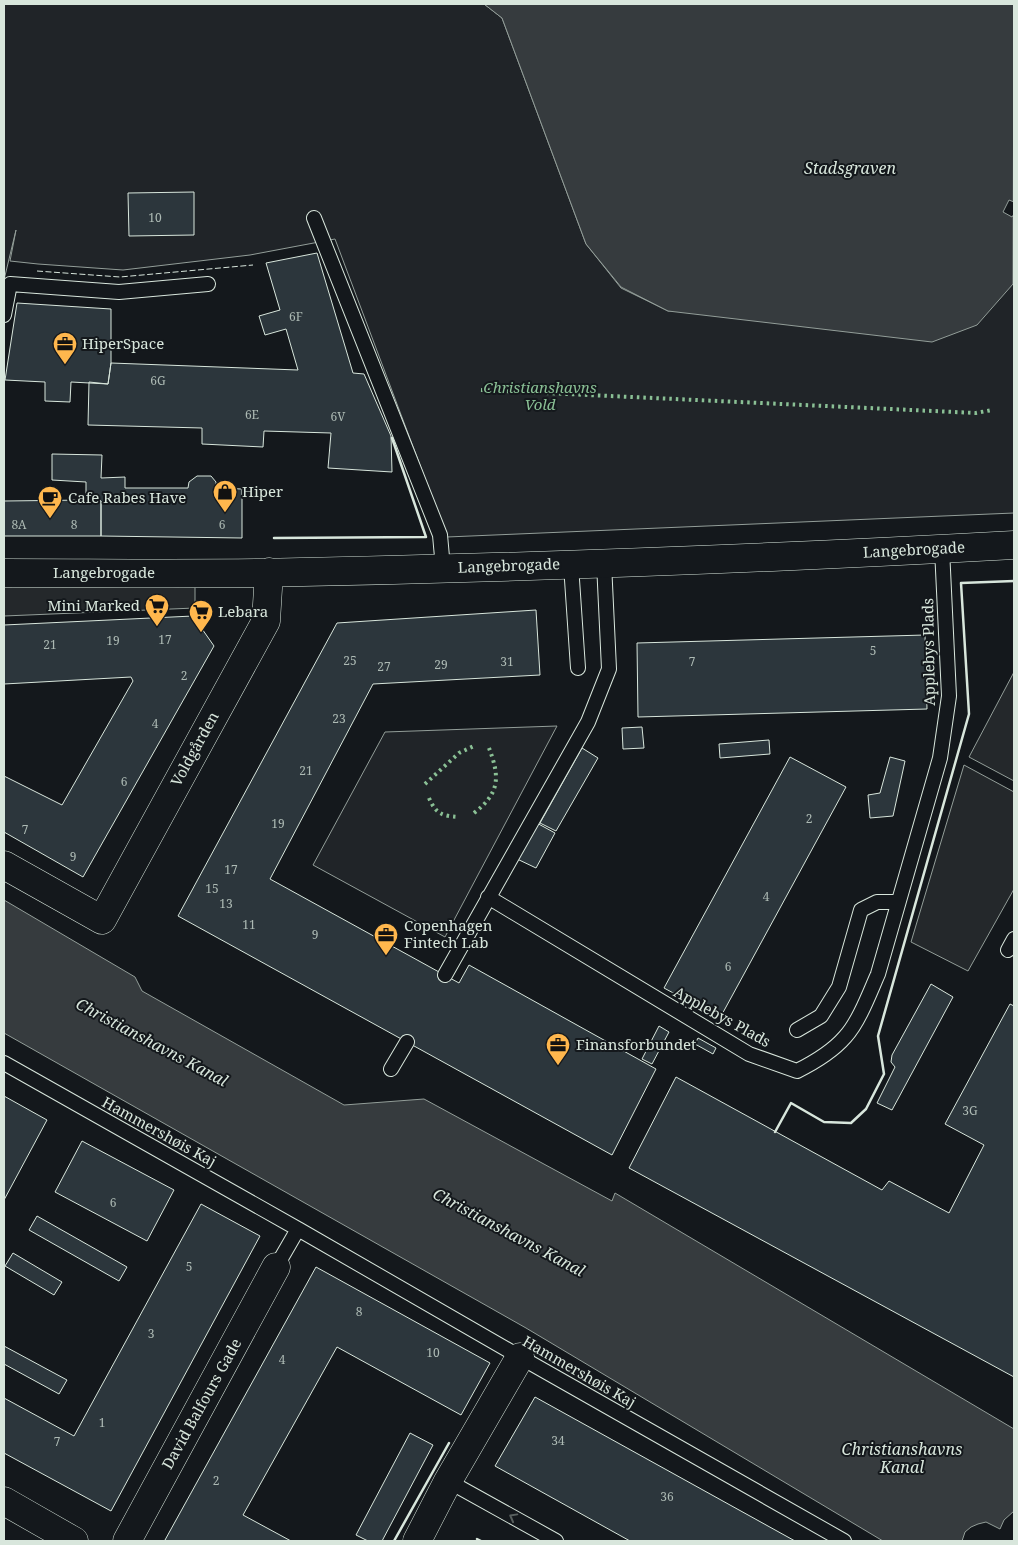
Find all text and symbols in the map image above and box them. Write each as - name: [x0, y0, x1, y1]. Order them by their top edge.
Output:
- water label: Stadsgraven: [804, 157, 896, 179]
- house number: 10: [148, 209, 162, 226]
- house number: 6F: [289, 308, 303, 325]
- office icon: HiperSpace: [52, 331, 78, 365]
- place label: HiperSpace: [82, 333, 164, 353]
- house number: 6G: [150, 372, 166, 389]
- park label: Christianshavns Vold: [483, 377, 597, 414]
- house number: 6E: [245, 406, 259, 423]
- house number: 6V: [331, 408, 346, 425]
- shop icon: Hiper: [212, 479, 238, 513]
- place label: Hiper: [242, 481, 283, 501]
- cafe icon: Cafe Rabes Have: [37, 485, 63, 519]
- place label: Cafe Rabes Have: [68, 487, 186, 507]
- house number: 8A: [11, 516, 27, 533]
- house number: 8: [71, 516, 78, 533]
- house number: 6: [219, 516, 226, 533]
- street label: Langebrogade: [862, 536, 966, 562]
- street label: Langebrogade: [458, 553, 560, 577]
- street label: Langebrogade: [53, 562, 155, 582]
- supermarket icon: Mini Marked: [144, 593, 170, 627]
- place label: Mini Marked: [47, 595, 140, 615]
- street label: Applebys Plads: [917, 598, 939, 706]
- supermarket icon: Lebara: [188, 599, 214, 633]
- place label: Lebara: [218, 601, 268, 621]
- house number: 17: [158, 631, 172, 648]
- house number: 19: [106, 632, 120, 649]
- house number: 21: [43, 636, 57, 653]
- house number: 5: [870, 642, 876, 659]
- house number: 25: [343, 652, 357, 669]
- house number: 31: [500, 653, 514, 670]
- house number: 7: [689, 653, 696, 670]
- house number: 29: [434, 656, 448, 673]
- house number: 27: [377, 658, 391, 675]
- house number: 2: [181, 667, 187, 684]
- street label: Voldgården: [165, 707, 223, 789]
- house number: 23: [332, 710, 346, 727]
- house number: 4: [152, 715, 159, 732]
- house number: 21: [299, 762, 313, 779]
- house number: 6: [121, 773, 128, 790]
- house number: 2: [806, 810, 812, 827]
- house number: 19: [271, 815, 285, 832]
- house number: 7: [22, 821, 29, 838]
- house number: 9: [70, 848, 76, 865]
- house number: 17: [224, 861, 238, 878]
- house number: 15: [205, 880, 219, 897]
- house number: 4: [763, 888, 770, 905]
- house number: 13: [219, 895, 233, 912]
- place label: Copenhagen Fintech Lab: [404, 915, 493, 952]
- house number: 11: [242, 916, 256, 933]
- office icon: Copenhagen Fintech Lab: [373, 922, 399, 956]
- house number: 9: [312, 926, 318, 943]
- house number: 6: [725, 958, 732, 975]
- street label: Applebys Plads: [670, 981, 775, 1051]
- water label: Christianshavns Kanal: [72, 993, 232, 1091]
- office icon: Finansforbundet: [545, 1032, 571, 1066]
- place label: Finansforbundet: [576, 1034, 696, 1054]
- street label: Hammershøis Kaj: [99, 1091, 220, 1171]
- house number: 3G: [962, 1102, 978, 1119]
- water label: Christianshavns Kanal: [429, 1183, 589, 1281]
- house number: 6: [110, 1194, 117, 1211]
- house number: 5: [186, 1258, 192, 1275]
- house number: 8: [356, 1303, 363, 1320]
- house number: 3: [148, 1325, 155, 1342]
- street label: Hammershøis Kaj: [519, 1331, 640, 1412]
- street label: David Balfours Gade: [157, 1335, 245, 1473]
- house number: 10: [426, 1344, 440, 1361]
- house number: 4: [279, 1351, 286, 1368]
- house number: 1: [99, 1414, 105, 1431]
- house number: 34: [551, 1432, 565, 1449]
- house number: 7: [54, 1433, 61, 1450]
- water label: Christianshavns Kanal: [842, 1438, 962, 1478]
- house number: 2: [213, 1472, 219, 1489]
- house number: 36: [660, 1488, 674, 1505]
- one-way arrow: [510, 1514, 519, 1524]

